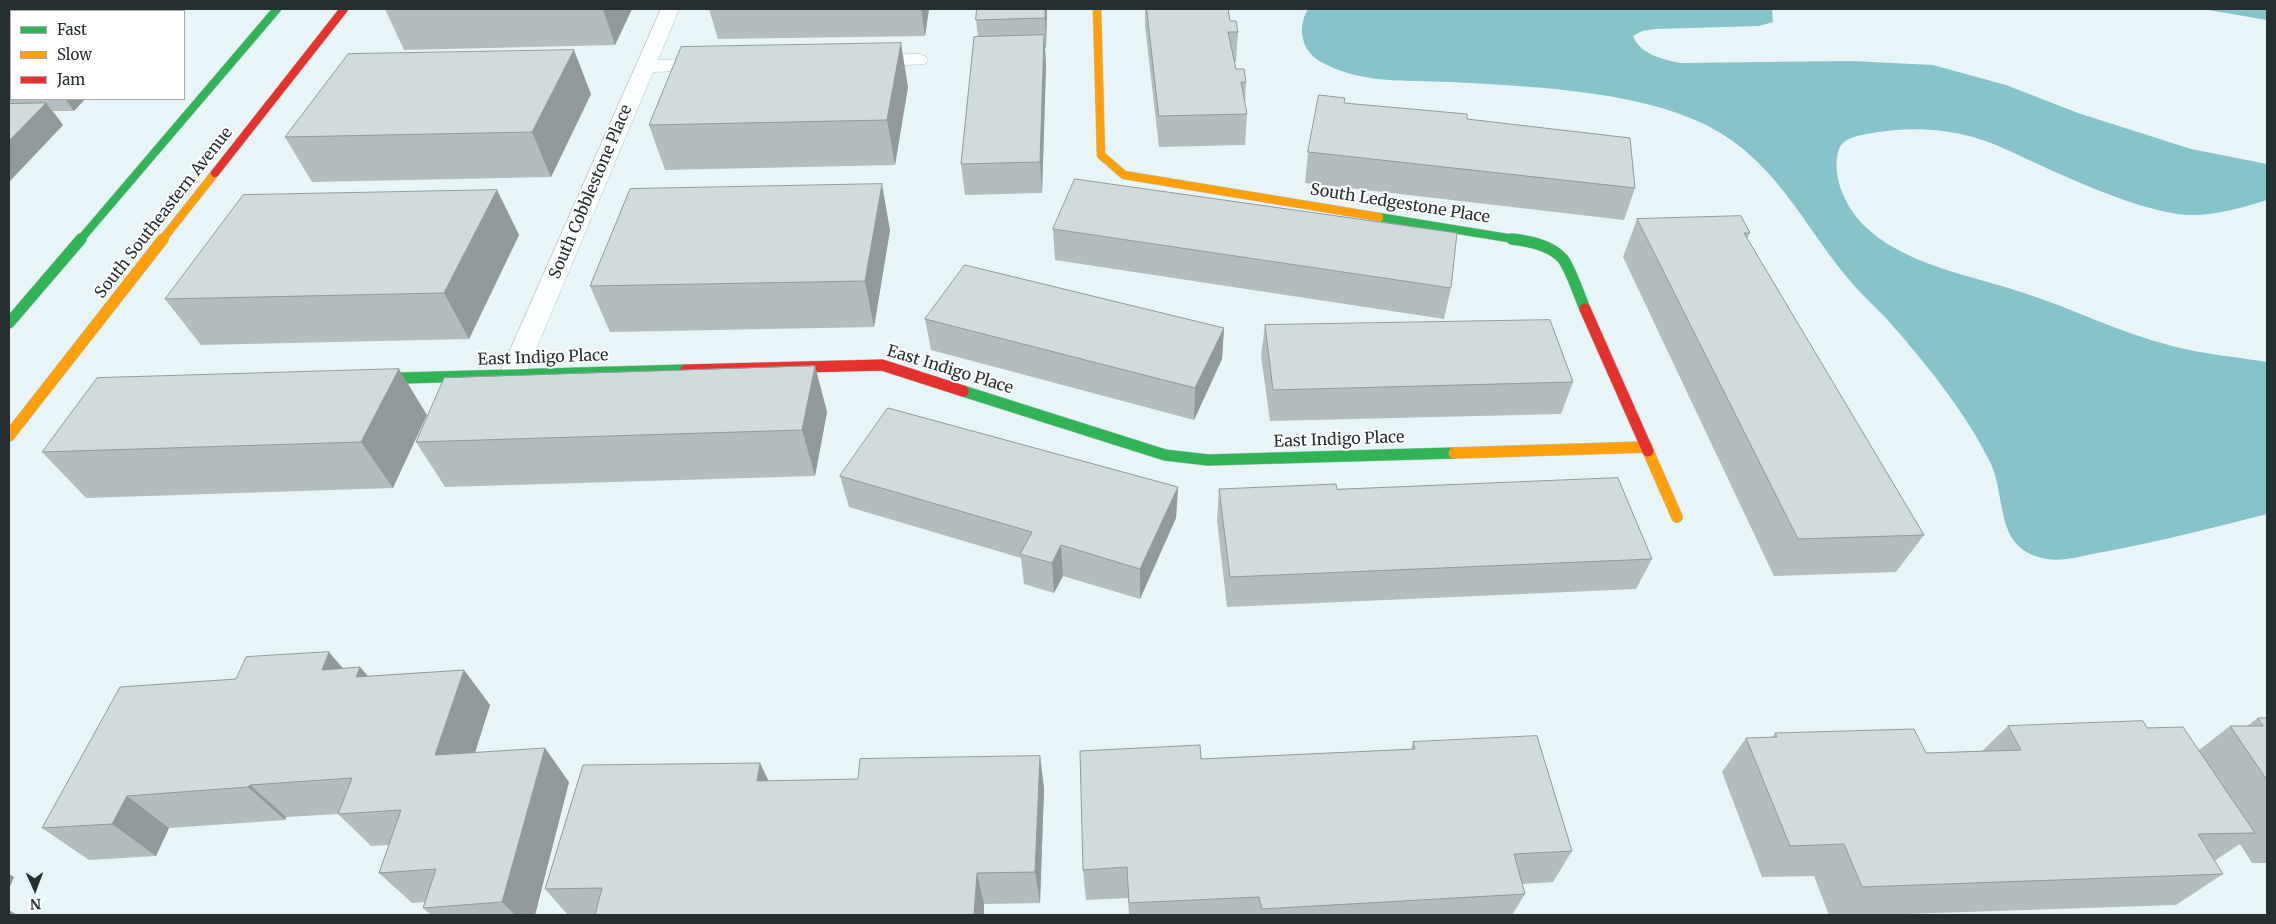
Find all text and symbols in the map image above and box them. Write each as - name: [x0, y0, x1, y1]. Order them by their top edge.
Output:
- legend: [10, 10, 185, 100]
- text: Fast: [57, 20, 87, 39]
- text: Slow: [57, 45, 92, 64]
- text: Jam: [57, 70, 85, 89]
- street label: South Cobblestone Place: [546, 102, 636, 282]
- street label: South Southeastern Avenue: [91, 124, 237, 302]
- street label: South Ledgestone Place: [1309, 180, 1491, 228]
- street label: East Indigo Place: [885, 342, 1015, 398]
- street label: East Indigo Place: [477, 346, 609, 370]
- street label: East Indigo Place: [1273, 428, 1405, 452]
- north arrow: [10, 864, 60, 914]
- text: N: [30, 895, 41, 913]

